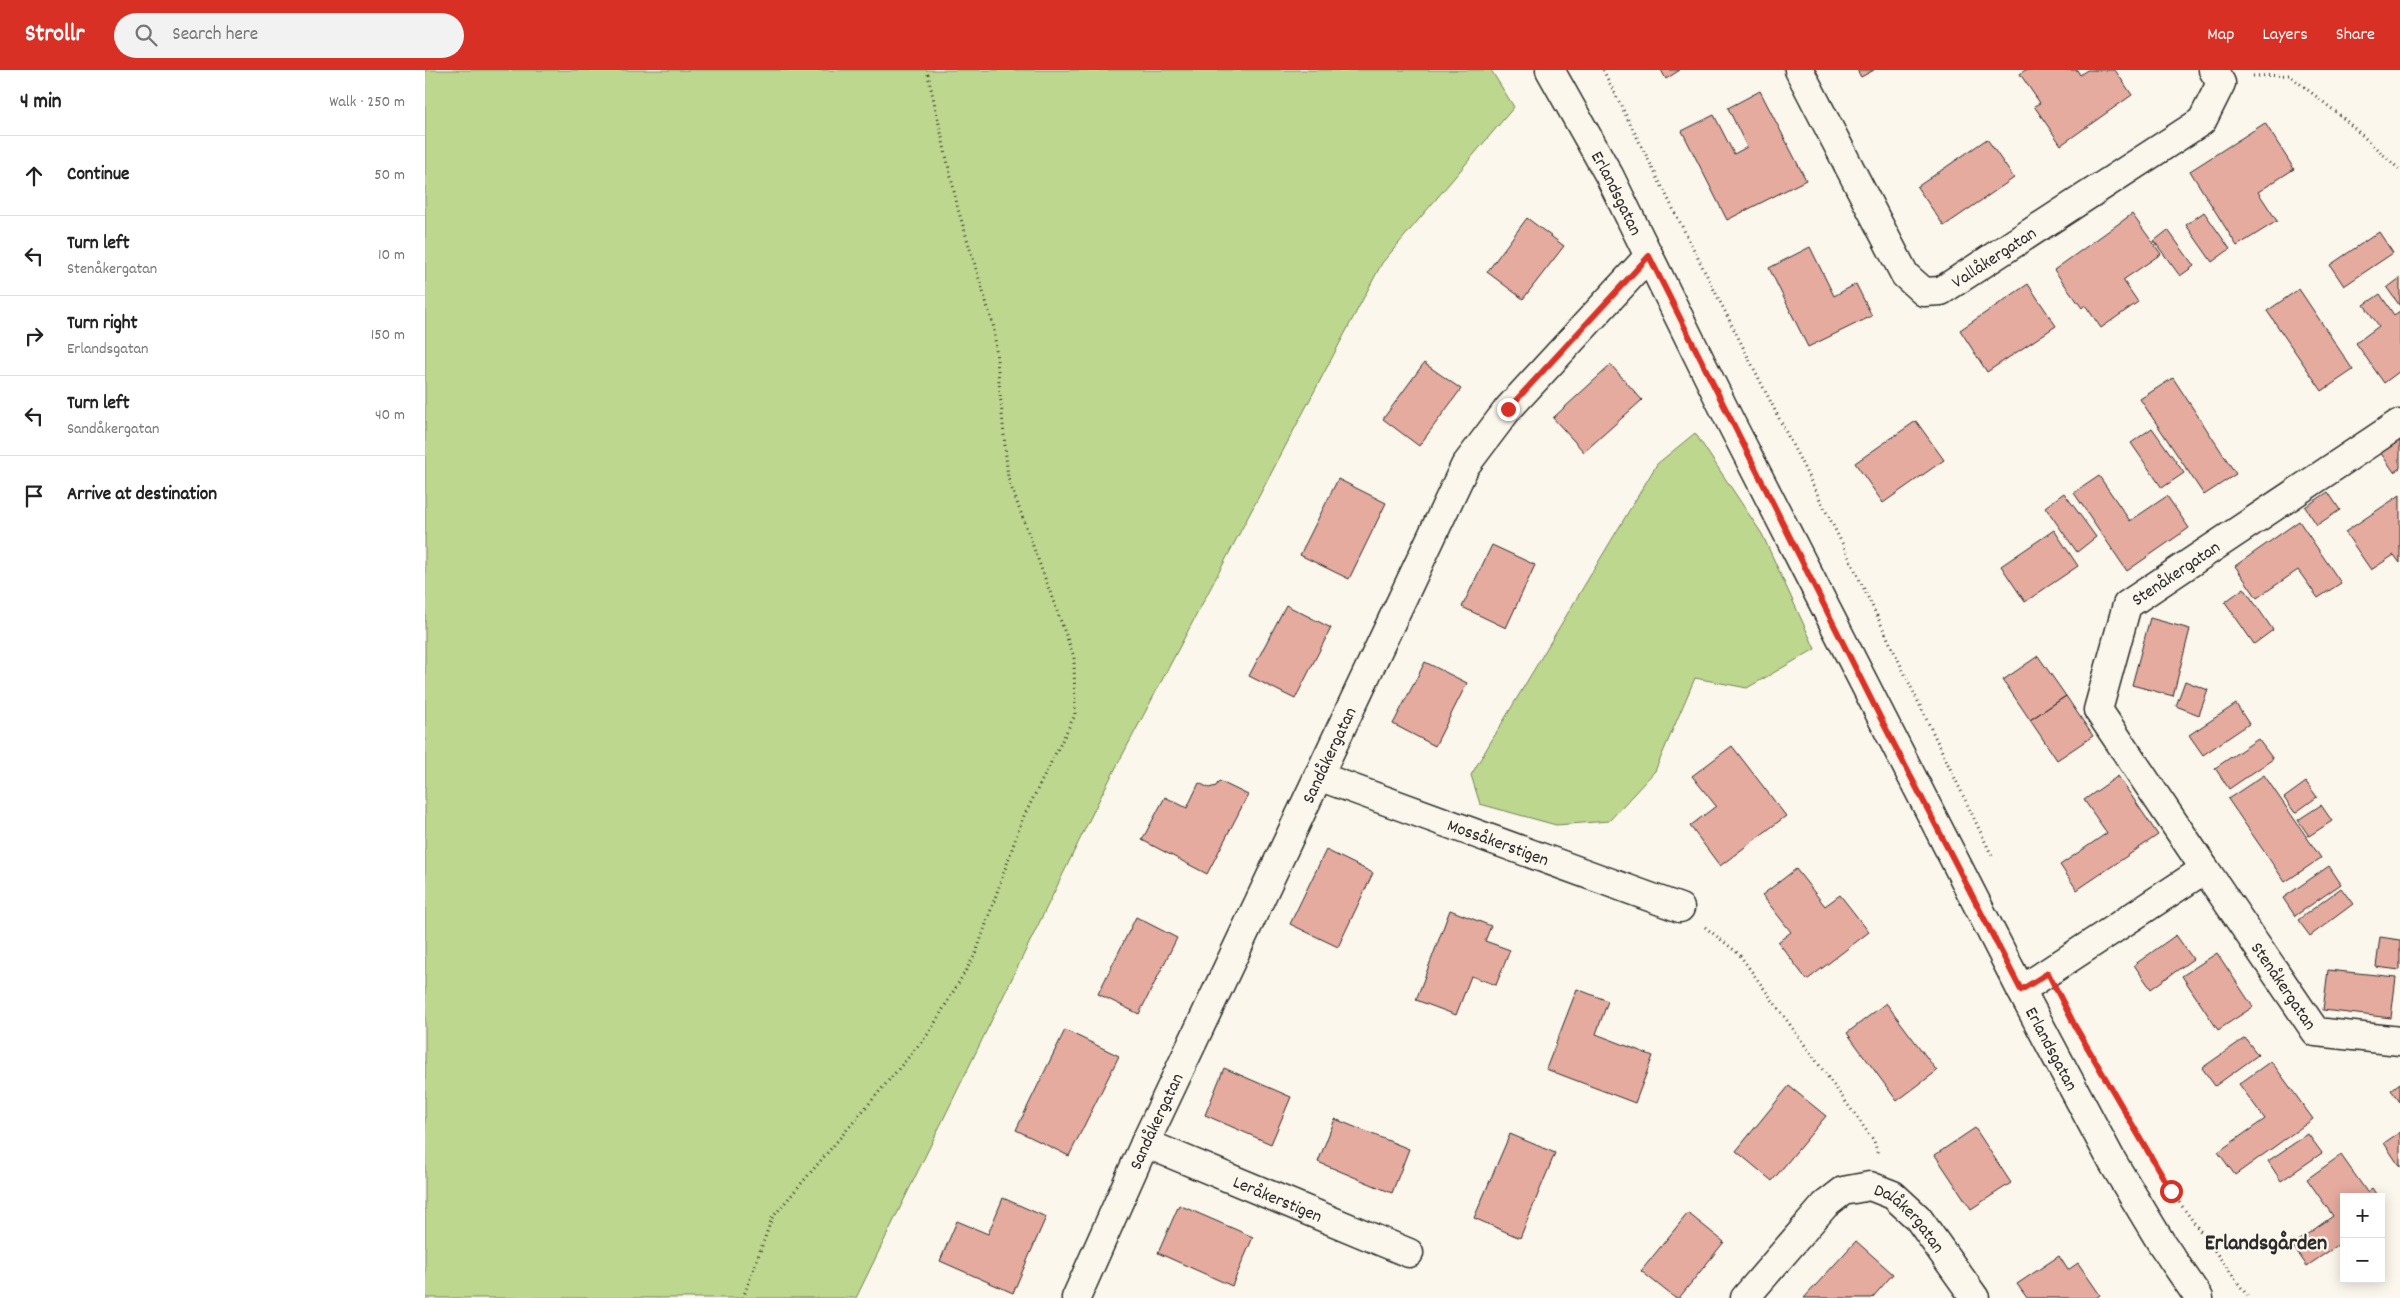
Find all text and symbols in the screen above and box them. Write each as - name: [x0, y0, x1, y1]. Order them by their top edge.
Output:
- search box: [114, 13, 464, 58]
- text: Strollr: [25, 18, 84, 52]
- icon: search: [132, 21, 160, 49]
- text: Search here: [172, 22, 258, 49]
- text: Map: [2207, 23, 2234, 48]
- text: Layers: [2262, 23, 2308, 48]
- text: Share: [2336, 23, 2375, 48]
- text: 4 min: [20, 88, 62, 118]
- text: Walk · 250 m: [329, 91, 405, 114]
- street label: Erlandsgatan: [1583, 147, 1647, 240]
- icon: ahead: [20, 162, 48, 190]
- text: Continue: [67, 162, 129, 189]
- text: 50 m: [374, 164, 405, 187]
- street label: Vallåkergatan: [1948, 222, 2042, 296]
- text: Turn left: [67, 231, 130, 258]
- icon: left: [20, 242, 48, 270]
- text: 10 m: [378, 244, 405, 267]
- text: Stenåkergatan: [67, 258, 157, 281]
- text: Turn right: [67, 311, 138, 338]
- icon: right: [20, 322, 48, 350]
- text: 150 m: [371, 324, 405, 347]
- text: Erlandsgatan: [67, 338, 148, 361]
- text: Turn left: [67, 391, 130, 418]
- route end: [1497, 398, 1520, 421]
- icon: left: [20, 402, 48, 430]
- text: 40 m: [375, 404, 405, 427]
- text: Sandåkergatan: [67, 418, 159, 441]
- icon: arrive: [20, 482, 48, 510]
- text: Arrive at destination: [67, 482, 217, 509]
- street label: Stenåkergatan: [2128, 536, 2226, 613]
- street label: Sandåkergatan: [1297, 704, 1364, 808]
- street label: Mossåkerstigen: [1443, 814, 1552, 874]
- street label: Stenåkergatan: [2243, 938, 2321, 1036]
- street label: Erlandsgatan: [2017, 1003, 2083, 1096]
- street label: Sandåkergatan: [1125, 1070, 1191, 1174]
- street label: Leråkerstigen: [1228, 1171, 1325, 1230]
- street label: Dalåkergatan: [1870, 1179, 1949, 1259]
- route start: [2160, 1180, 2183, 1203]
- map controls: [2340, 1193, 2385, 1283]
- button: +: [2340, 1193, 2385, 1238]
- district label: Erlandsgården: [2205, 1229, 2327, 1260]
- button: −: [2340, 1238, 2385, 1283]

